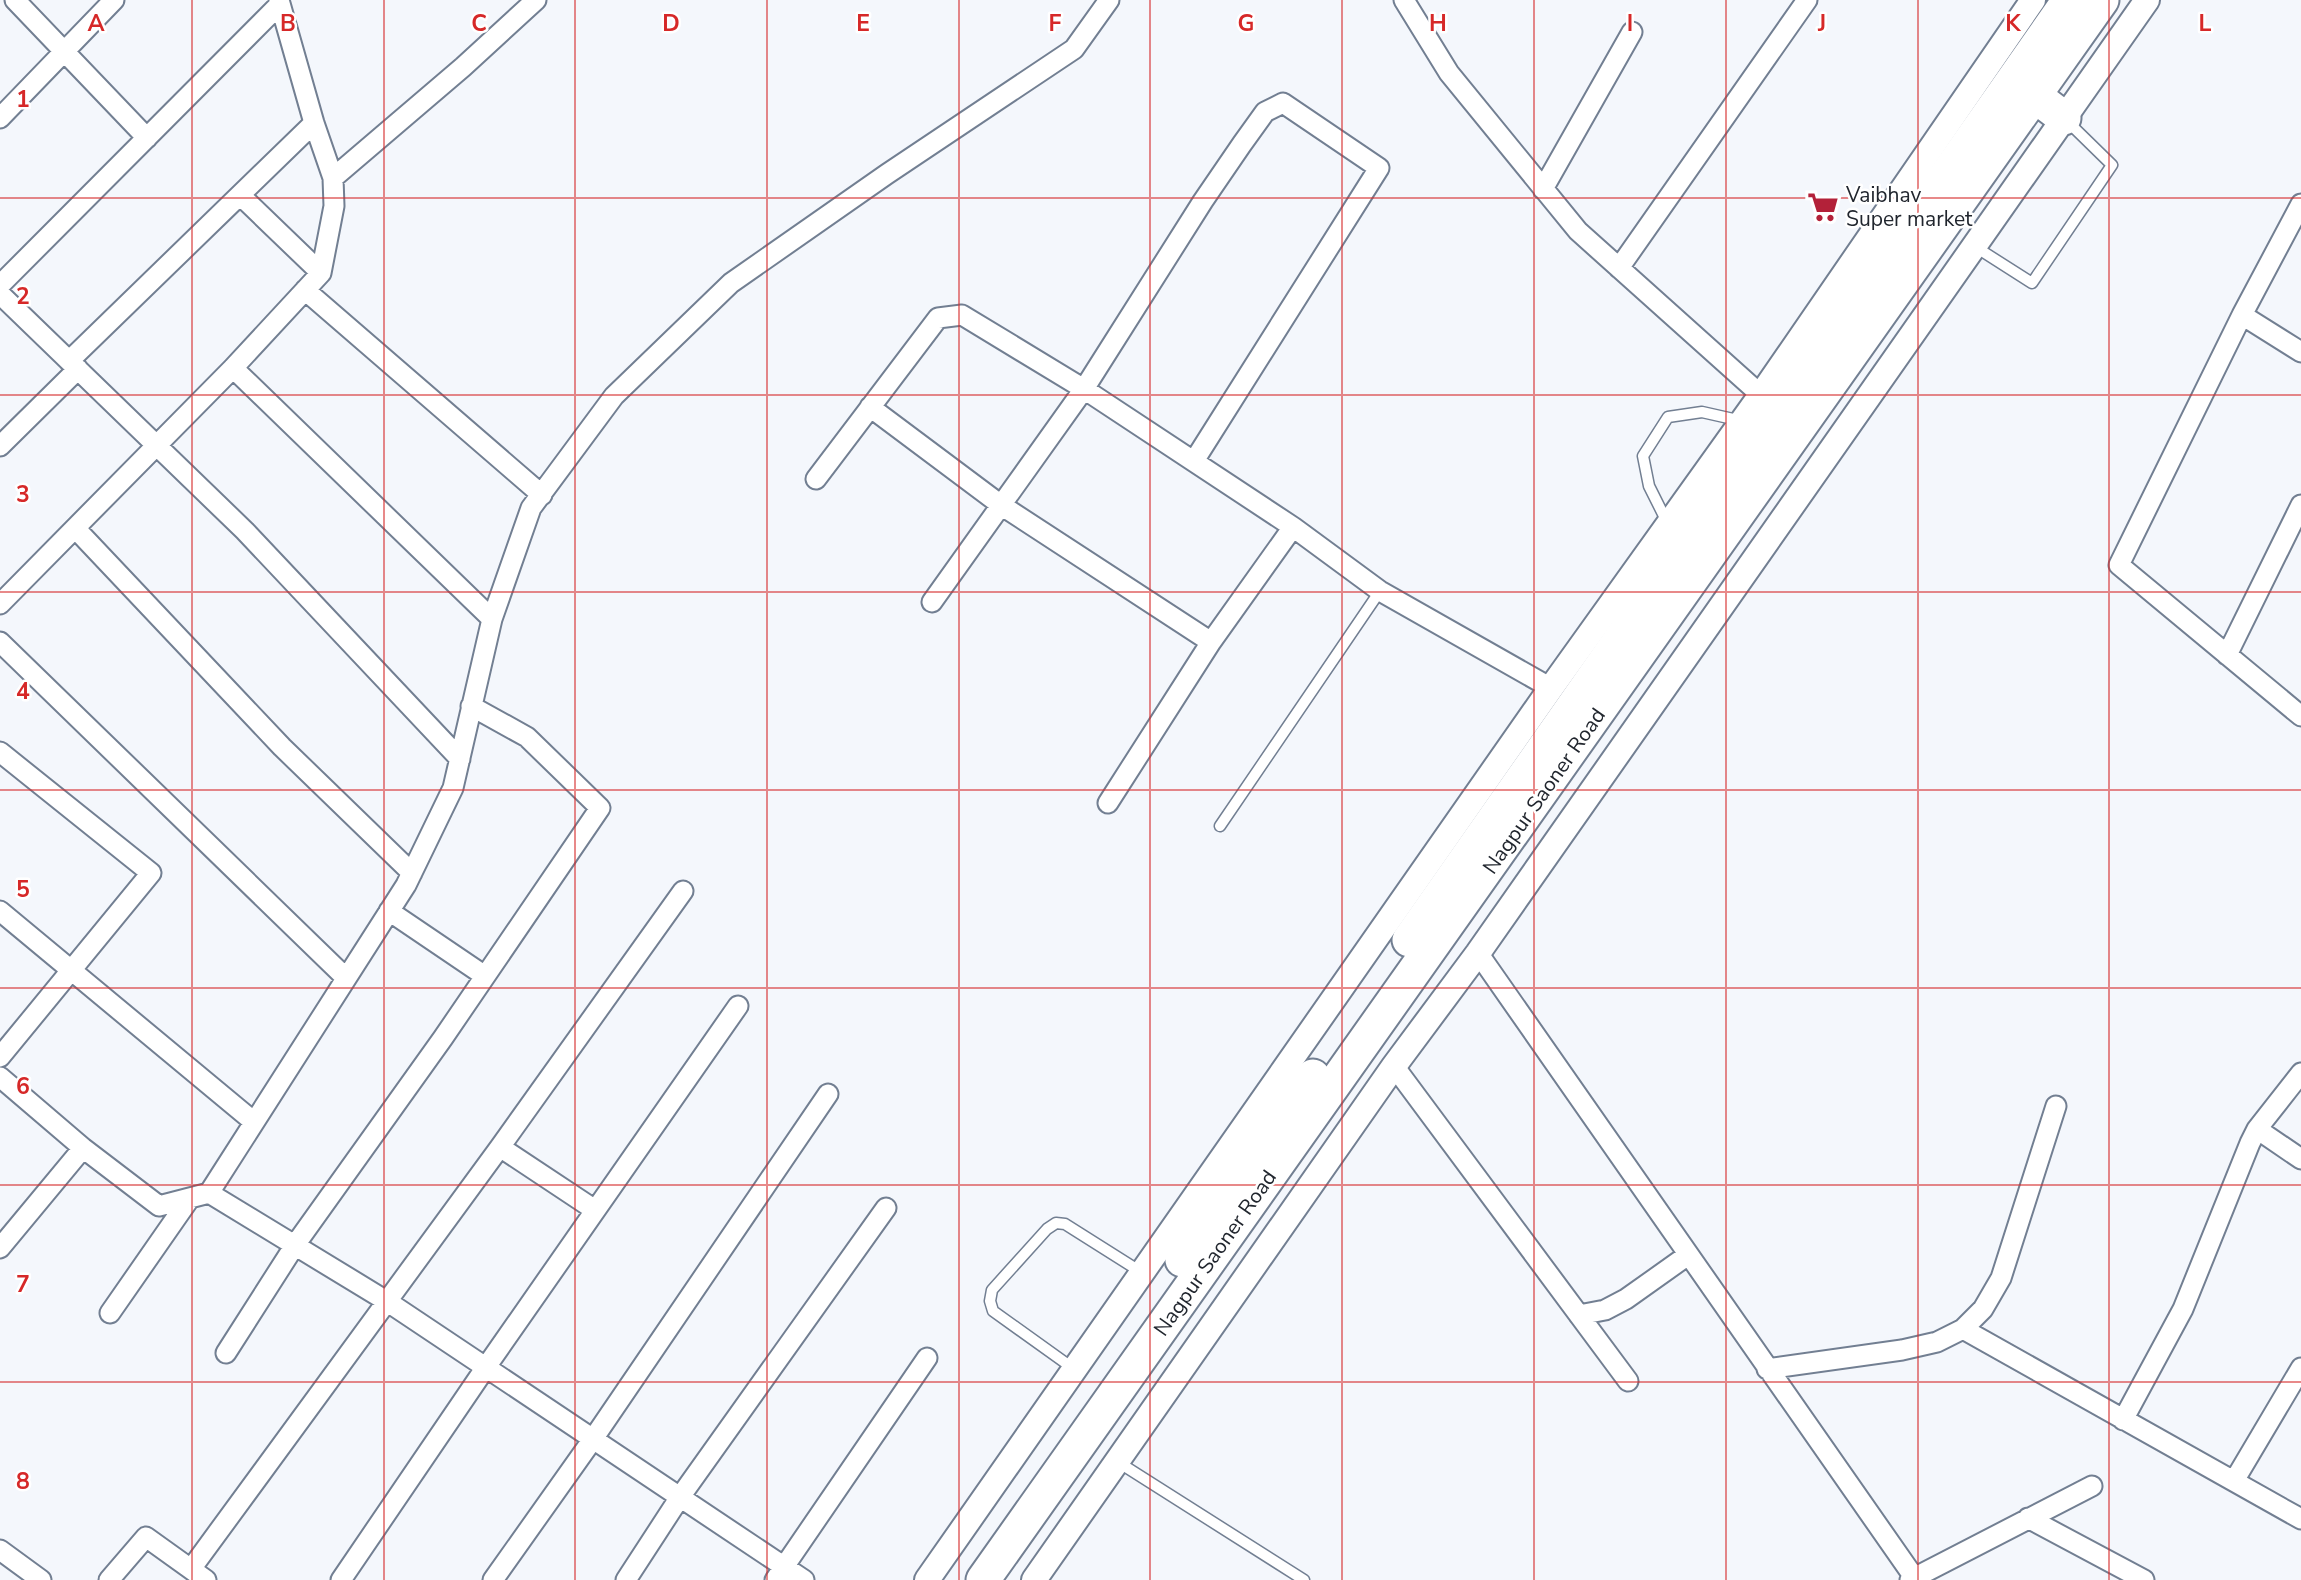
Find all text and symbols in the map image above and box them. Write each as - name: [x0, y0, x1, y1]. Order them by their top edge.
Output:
- text: A: [87, 8, 105, 39]
- text: B: [280, 8, 296, 39]
- text: C: [471, 8, 487, 39]
- text: D: [662, 8, 680, 39]
- text: E: [856, 8, 870, 39]
- text: F: [1049, 8, 1062, 39]
- text: G: [1238, 8, 1254, 39]
- text: H: [1429, 8, 1447, 39]
- text: I: [1627, 8, 1633, 39]
- text: J: [1817, 8, 1826, 39]
- text: K: [2005, 8, 2021, 39]
- text: L: [2199, 8, 2212, 39]
- text: 1: [16, 84, 30, 115]
- place label: Vaibhav Super market: [1845, 181, 1973, 233]
- supermarket icon: Vaibhav Super market: [1806, 190, 1840, 224]
- text: 2: [16, 281, 30, 312]
- text: 3: [16, 479, 30, 510]
- text: 4: [16, 676, 30, 707]
- street label: Nagpur Saoner Road: [1476, 702, 1612, 880]
- text: 5: [16, 874, 30, 905]
- text: 6: [16, 1071, 30, 1102]
- street label: Nagpur Saoner Road: [1147, 1164, 1283, 1342]
- text: 7: [16, 1269, 30, 1300]
- text: 8: [16, 1466, 30, 1497]

